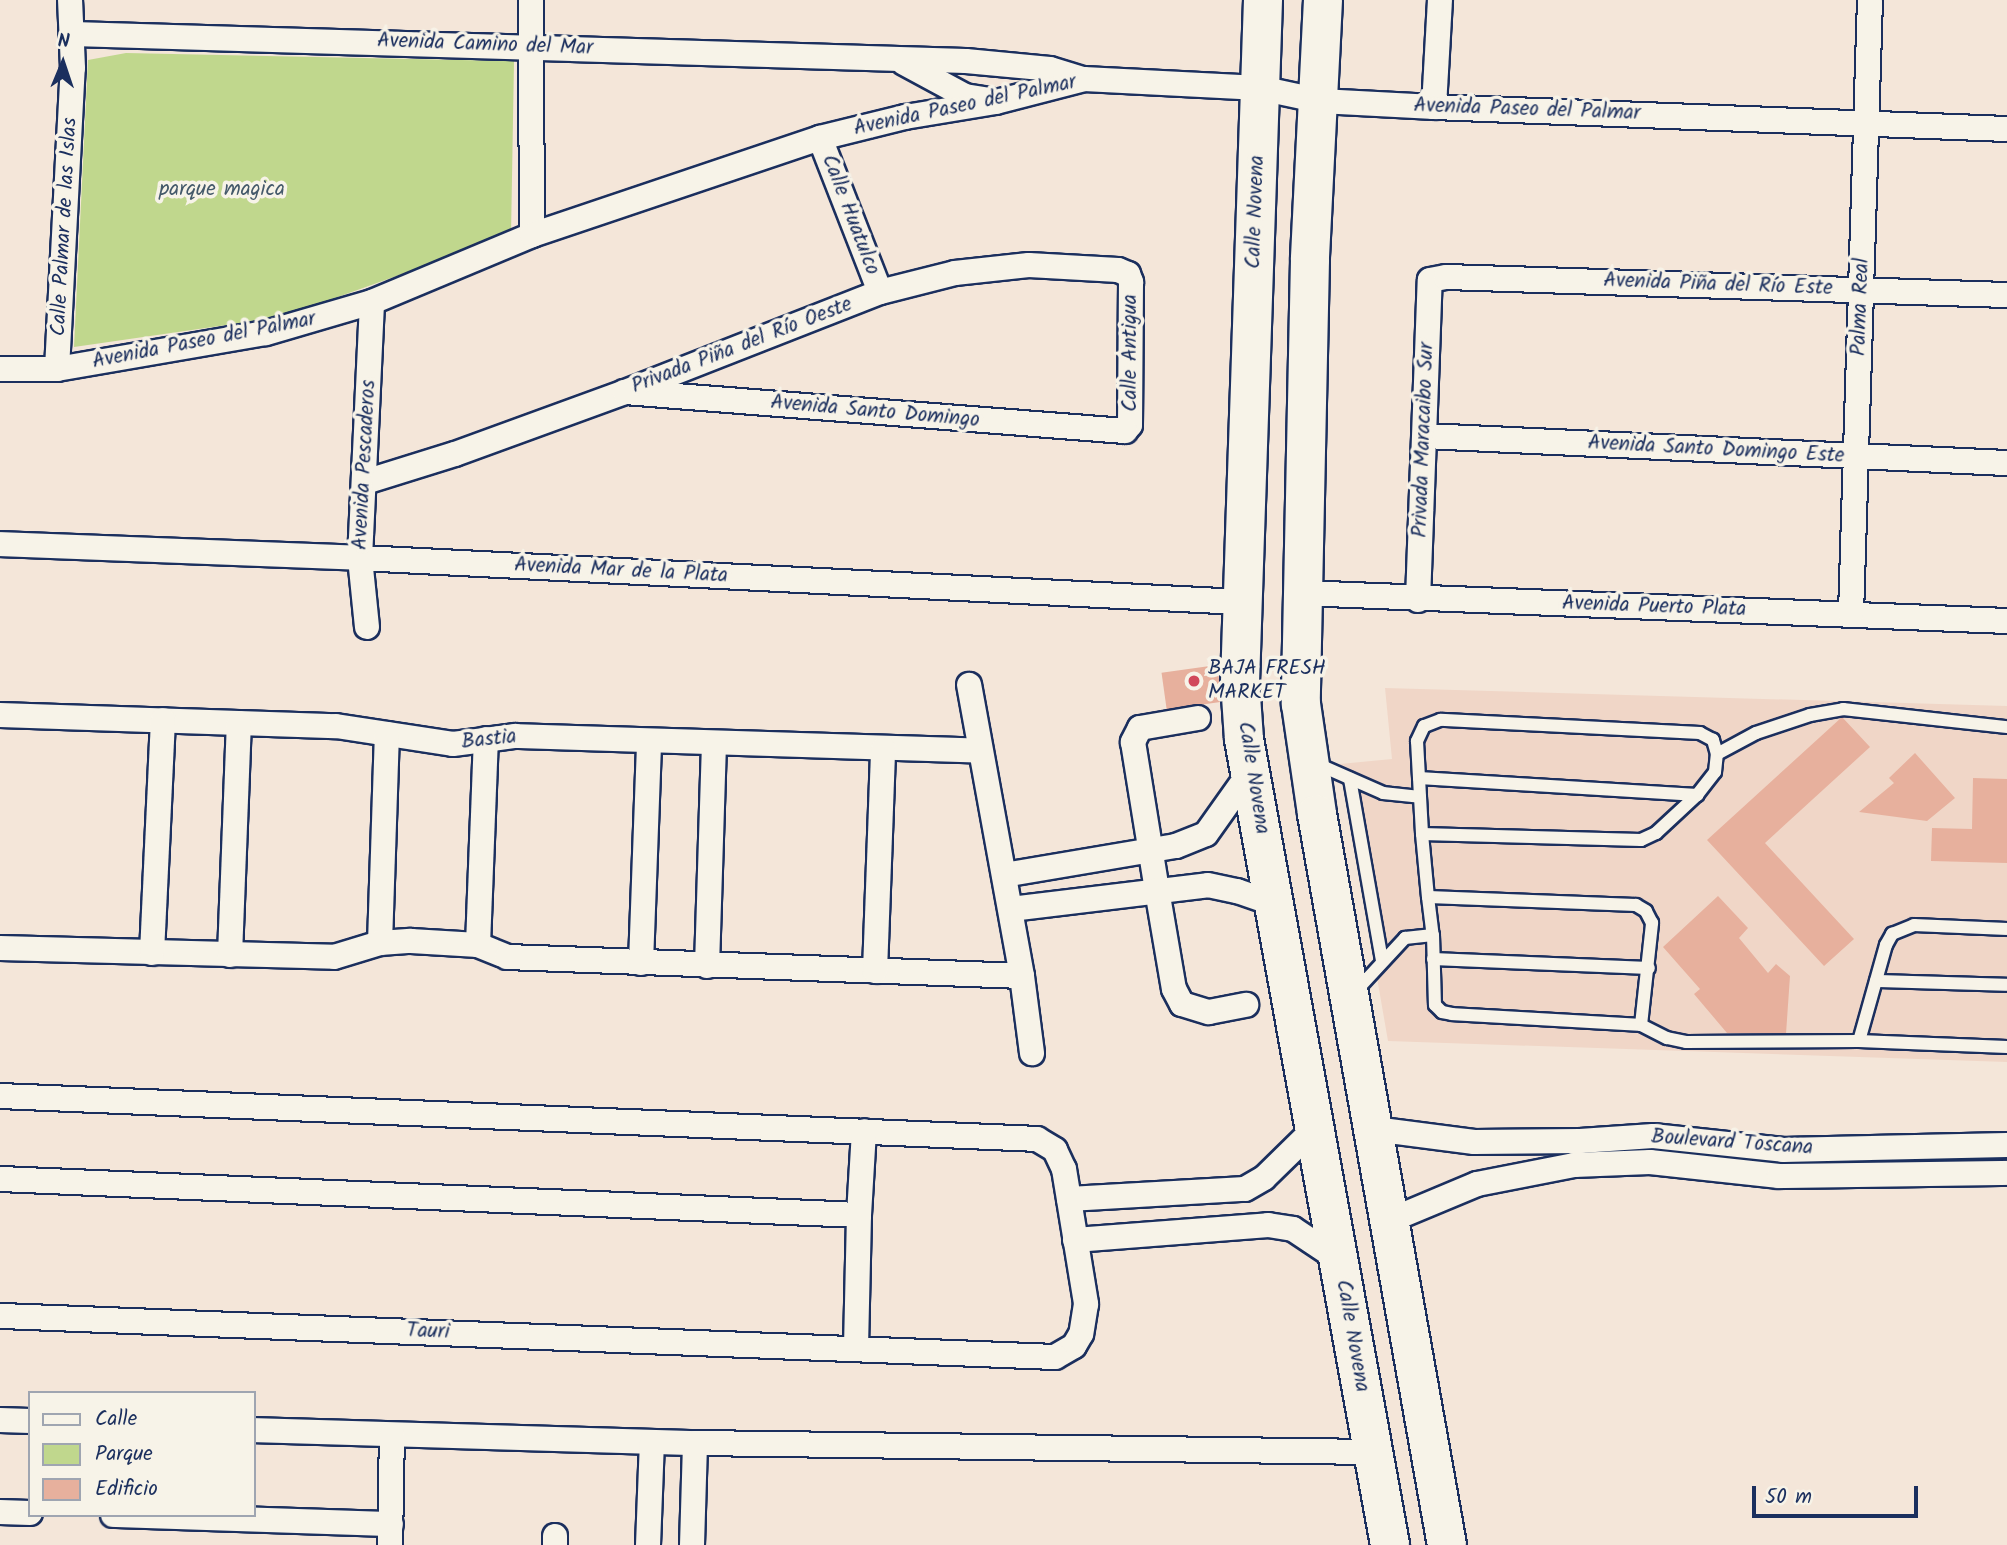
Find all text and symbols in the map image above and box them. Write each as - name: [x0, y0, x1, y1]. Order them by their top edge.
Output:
- text: N: [57, 27, 70, 57]
- north arrow: [28, 28, 98, 98]
- street label: Avenida Camino del Mar: [377, 29, 593, 61]
- street label: Avenida Paseo del Palmar: [851, 70, 1079, 142]
- street label: Avenida Paseo del Palmar: [1413, 93, 1641, 127]
- street label: Calle Palmar de las Islas: [47, 117, 83, 337]
- street label: Calle Huatulco: [816, 151, 884, 279]
- street label: Calle Novena: [1241, 155, 1271, 269]
- park label: parque magica: [159, 177, 285, 203]
- street label: Palma Real: [1847, 258, 1875, 356]
- street label: Avenida Piña del Río Este: [1603, 268, 1833, 302]
- street label: Privada Piña del Río Oeste: [628, 292, 856, 400]
- street label: Calle Antigua: [1118, 294, 1144, 412]
- street label: Avenida Paseo del Palmar: [90, 307, 318, 375]
- street label: Privada Maracaibo Sur: [1408, 342, 1440, 538]
- street label: Avenida Pescaderos: [348, 379, 382, 551]
- street label: Avenida Santo Domingo: [769, 390, 981, 434]
- street label: Avenida Santo Domingo Este: [1587, 431, 1845, 469]
- street label: Avenida Mar de la Plata: [514, 553, 728, 589]
- street label: Avenida Puerto Plata: [1561, 591, 1747, 623]
- place label: BAJA FRESH MARKET: [1208, 656, 1326, 706]
- marker: BAJA FRESH MARKET: [1186, 673, 1202, 689]
- street label: Calle Novena: [1232, 720, 1274, 836]
- street label: Bastia: [460, 725, 518, 755]
- street label: Boulevard Toscana: [1650, 1125, 1814, 1161]
- street label: Calle Novena: [1330, 1278, 1374, 1394]
- street label: Tauri: [406, 1319, 450, 1345]
- legend: [28, 1391, 256, 1517]
- text: Calle: [95, 1403, 137, 1436]
- text: Parque: [95, 1438, 153, 1471]
- scale bar: [1755, 1472, 1921, 1516]
- text: Edificio: [95, 1473, 158, 1506]
- text: 50 m: [1765, 1481, 1812, 1514]

